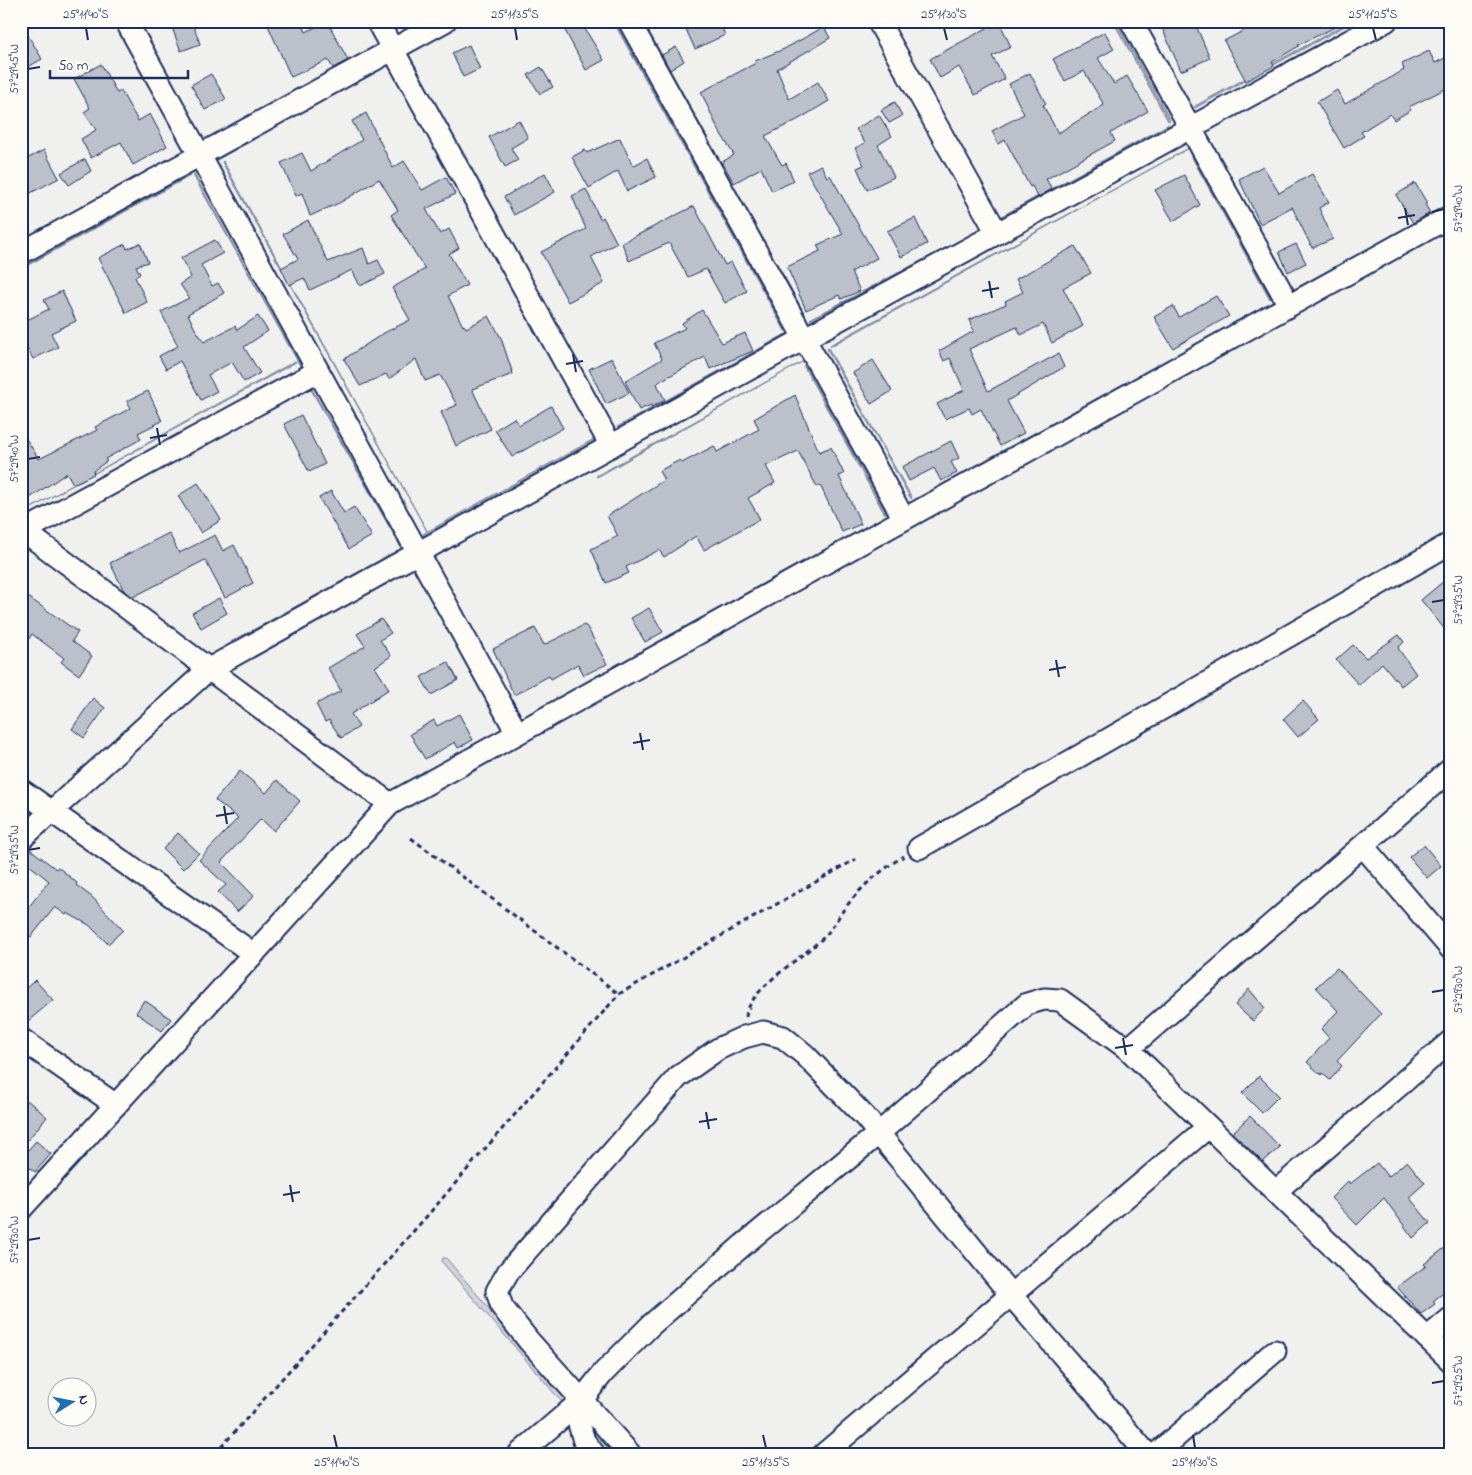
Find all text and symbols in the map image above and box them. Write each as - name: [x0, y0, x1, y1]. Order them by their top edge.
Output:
- text: 25°11'40"S: [63, 6, 109, 24]
- text: 25°11'35"S: [491, 6, 539, 24]
- text: 25°11'30"S: [921, 6, 967, 24]
- text: 25°11'25"S: [1349, 6, 1397, 24]
- text: 57°29'45"W: [6, 44, 24, 94]
- scale bar: [50, 48, 188, 80]
- text: 50 m: [58, 55, 89, 77]
- text: 57°29'40"W: [1450, 185, 1468, 233]
- text: 57°29'40"W: [6, 435, 24, 483]
- text: 57°29'35"W: [1450, 575, 1468, 625]
- text: 57°29'35"W: [6, 825, 24, 875]
- text: 57°29'30"W: [1450, 966, 1468, 1014]
- text: 57°29'30"W: [6, 1216, 24, 1264]
- text: 57°29'25"W: [1450, 1356, 1468, 1406]
- north arrow: [48, 1378, 98, 1428]
- text: N: [72, 1394, 94, 1406]
- text: 25°11'40"S: [314, 1454, 360, 1472]
- text: 25°11'35"S: [742, 1454, 790, 1472]
- text: 25°11'30"S: [1172, 1454, 1218, 1472]

